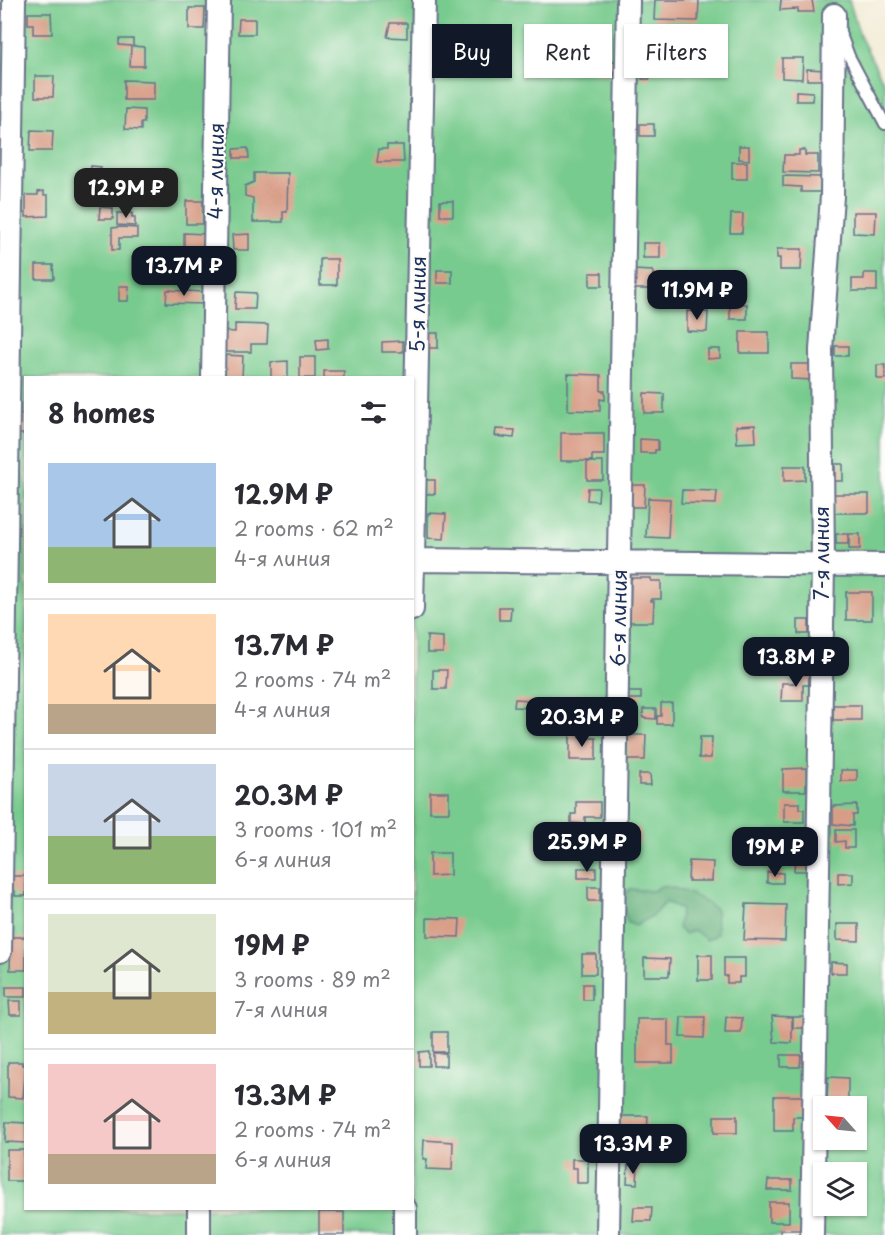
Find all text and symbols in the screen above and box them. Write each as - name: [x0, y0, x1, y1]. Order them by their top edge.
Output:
- chip: Buy: [432, 24, 512, 78]
- chip: Rent: [524, 24, 612, 78]
- chip: Filters: [624, 24, 728, 78]
- street label: 4-я линия: [199, 122, 231, 220]
- pin: 12.9M ₽: [71, 168, 181, 219]
- text: 12.9M ₽: [88, 172, 164, 202]
- pin: 13.7M ₽: [129, 246, 239, 297]
- text: 13.7M ₽: [146, 250, 223, 280]
- street label: 5-я линия: [401, 255, 433, 353]
- pin: 11.9M ₽: [642, 270, 752, 321]
- text: 11.9M ₽: [661, 274, 733, 304]
- text: 8 homes: [48, 393, 155, 432]
- icon: filters: [357, 396, 390, 429]
- text: 12.9M ₽: [234, 474, 333, 513]
- icon: home: [96, 487, 168, 559]
- street label: 7-я линия: [806, 506, 836, 600]
- text: 2 rooms · 62 m²: [234, 513, 394, 543]
- text: 4-я линия: [234, 543, 331, 573]
- street label: 6-я линия: [602, 569, 634, 667]
- text: 13.7M ₽: [234, 625, 334, 664]
- pin: 13.8M ₽: [741, 637, 851, 688]
- icon: home: [96, 638, 168, 710]
- text: 13.8M ₽: [757, 641, 835, 671]
- text: 2 rooms · 74 m²: [234, 664, 391, 694]
- text: 4-я линия: [234, 694, 331, 724]
- pin: 20.3M ₽: [527, 697, 637, 748]
- text: 20.3M ₽: [540, 701, 624, 731]
- text: 20.3M ₽: [234, 775, 343, 814]
- icon: home: [96, 788, 168, 860]
- text: 3 rooms · 101 m²: [234, 814, 397, 844]
- pin: 25.9M ₽: [532, 822, 642, 873]
- text: 25.9M ₽: [547, 826, 627, 856]
- pin: 19M ₽: [733, 827, 817, 878]
- text: 19M ₽: [746, 831, 804, 861]
- text: 6-я линия: [234, 844, 332, 874]
- text: 19M ₽: [234, 925, 309, 964]
- icon: home: [96, 938, 168, 1010]
- text: 3 rooms · 89 m²: [234, 964, 391, 994]
- text: 7-я линия: [234, 994, 328, 1024]
- text: 13.3M ₽: [234, 1075, 336, 1114]
- icon: home: [96, 1088, 168, 1160]
- north arrow: [813, 1096, 867, 1150]
- map controls: [813, 1096, 867, 1216]
- text: 2 rooms · 74 m²: [234, 1114, 391, 1144]
- pin: 13.3M ₽: [578, 1124, 688, 1175]
- text: 13.3M ₽: [594, 1128, 672, 1158]
- text: 6-я линия: [234, 1144, 332, 1174]
- button: layers: [813, 1162, 867, 1216]

